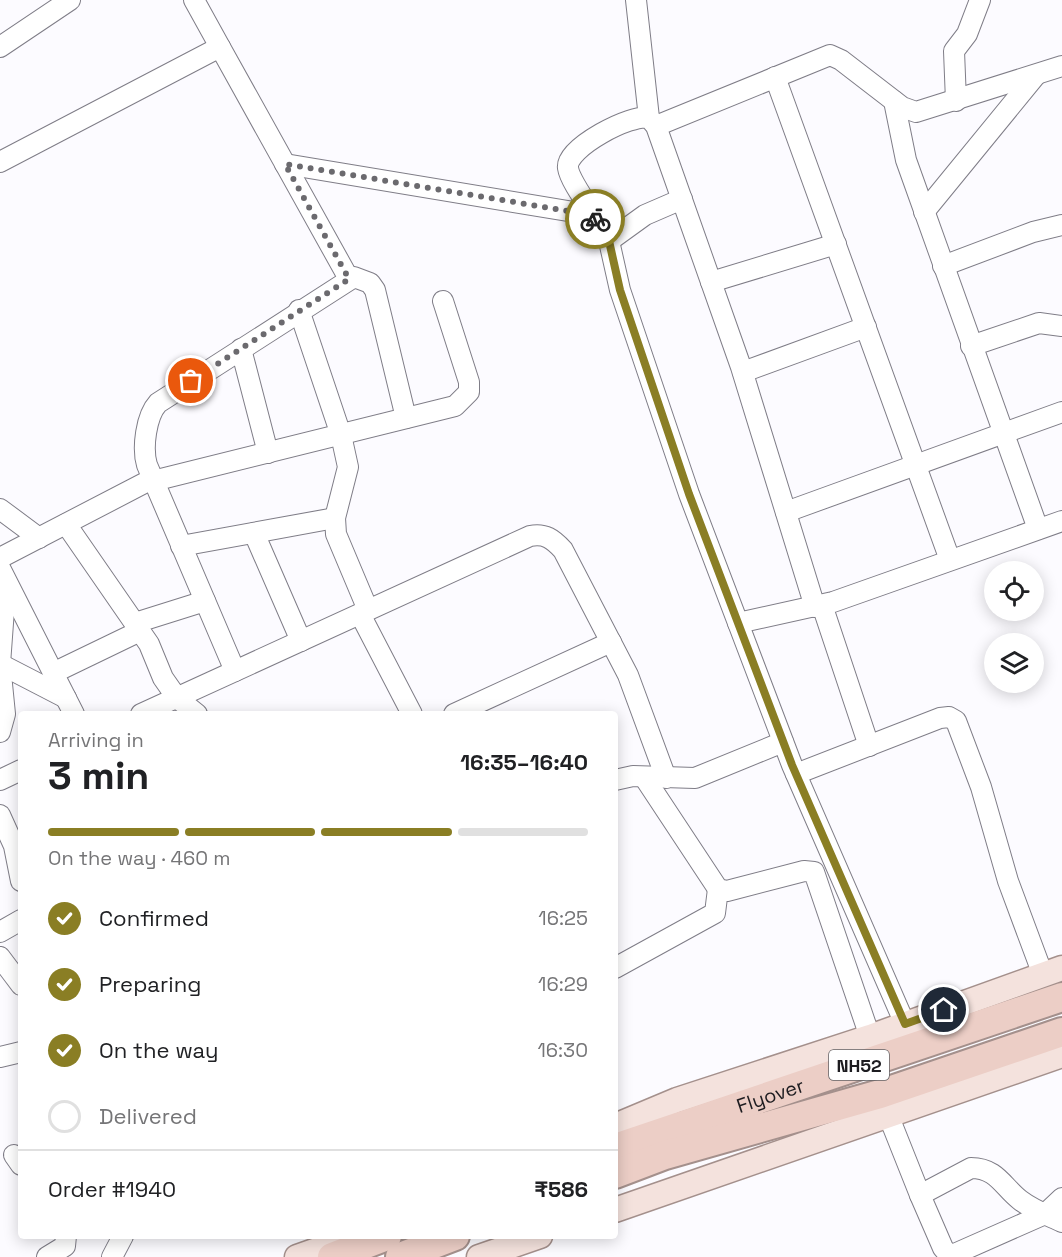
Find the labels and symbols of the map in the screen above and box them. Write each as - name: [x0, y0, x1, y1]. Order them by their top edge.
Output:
- courier: [565, 189, 625, 249]
- pin: [165, 355, 216, 406]
- pin: [918, 984, 969, 1035]
- road number: NH52: [829, 1050, 889, 1080]
- street label: Flyover: [733, 1072, 808, 1119]

